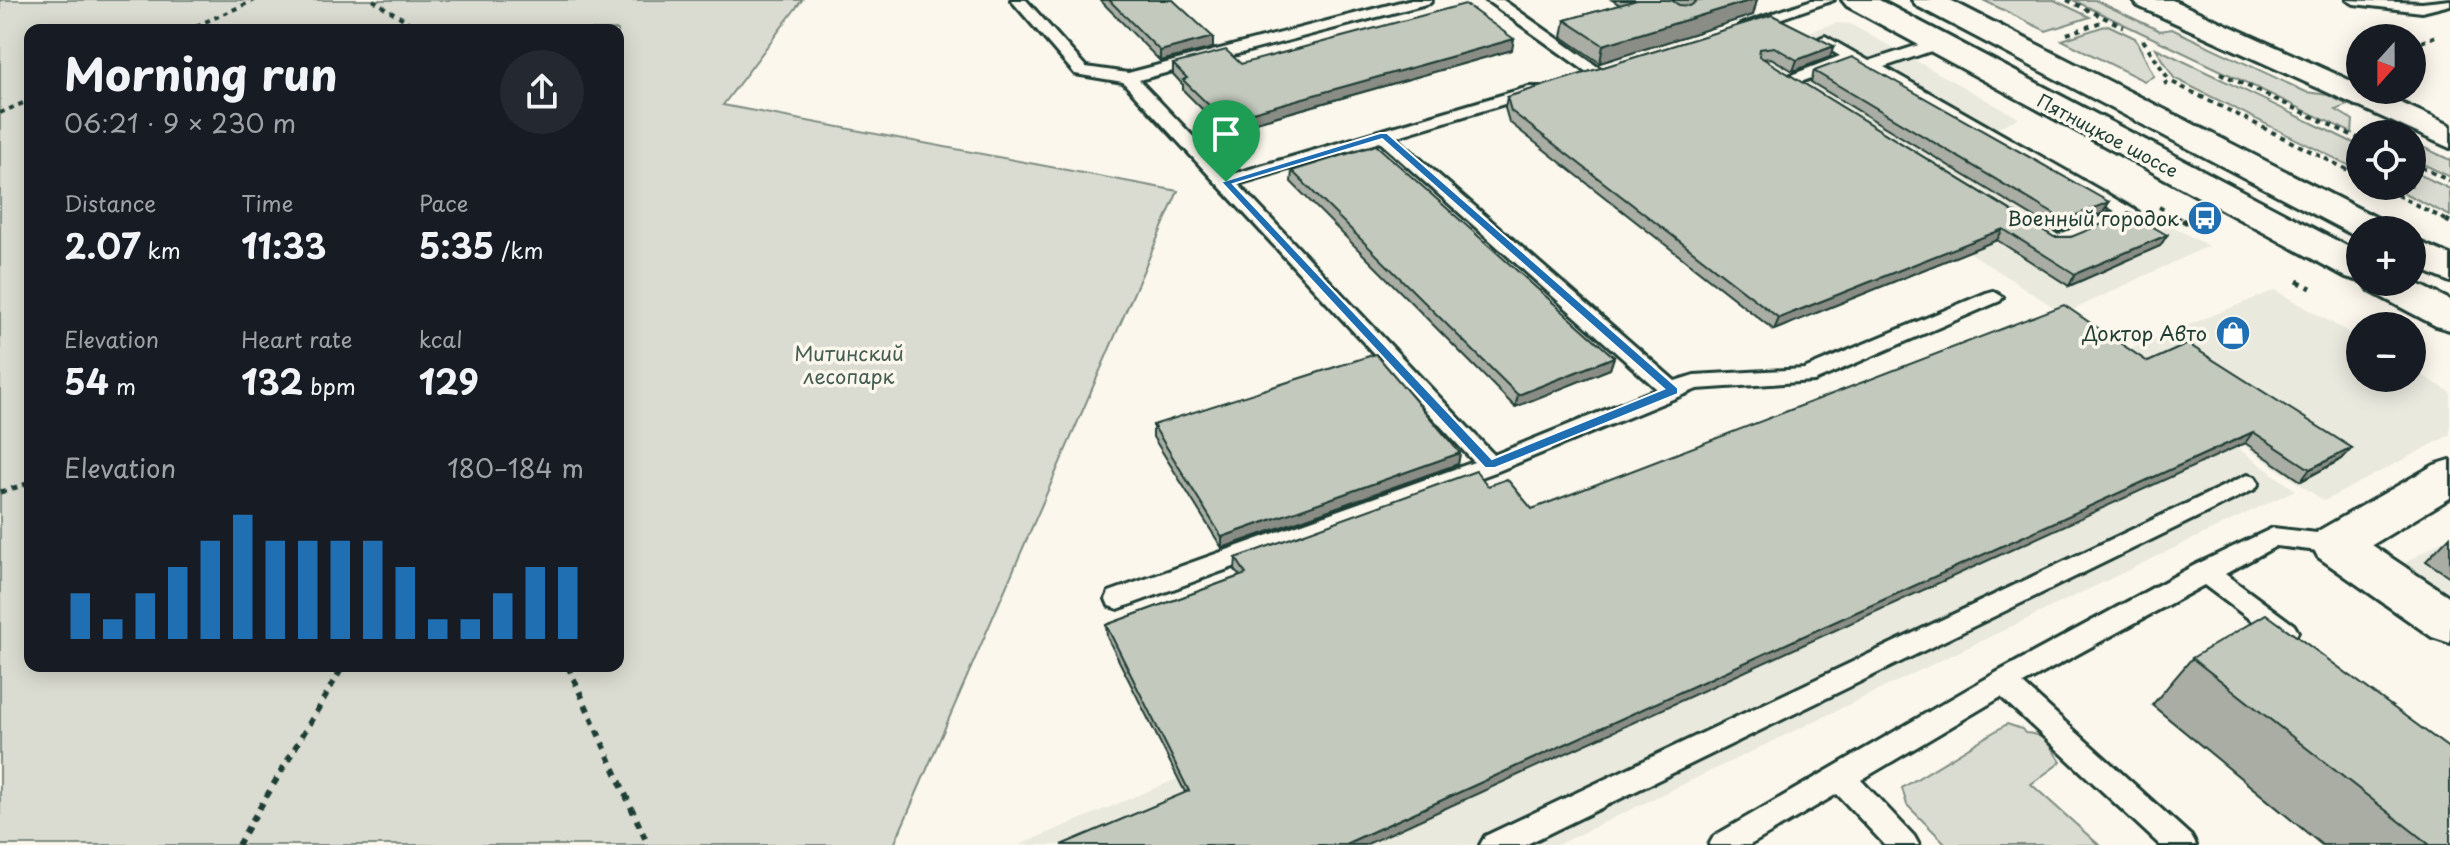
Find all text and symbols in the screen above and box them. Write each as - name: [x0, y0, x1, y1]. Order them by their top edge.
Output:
- north arrow: [2346, 24, 2426, 104]
- map controls: [2346, 24, 2426, 392]
- text: Morning run: [64, 40, 338, 106]
- button: share: [500, 50, 584, 134]
- street label: Пятницкое шоссе: [2033, 86, 2183, 184]
- pin: [1192, 100, 1260, 182]
- text: 06:21 · 9 × 230 m: [64, 103, 296, 142]
- icon: arrive: [1204, 112, 1248, 156]
- button: locate: [2346, 120, 2426, 200]
- text: Distance: [64, 186, 156, 219]
- text: Time: [241, 186, 293, 219]
- text: Pace: [419, 186, 468, 219]
- bus stop icon: Военный городок: [2186, 199, 2224, 237]
- place label: Военный городок: [2007, 203, 2179, 233]
- button: +: [2346, 216, 2426, 296]
- text: 2.07: [64, 219, 140, 271]
- text: 11:33: [241, 219, 327, 271]
- text: 5:35: [419, 219, 494, 271]
- text: km: [140, 233, 181, 266]
- text: /km: [494, 233, 543, 266]
- button: −: [2346, 312, 2426, 392]
- shop icon: Доктор Авто: [2214, 314, 2252, 352]
- place label: Доктор Авто: [2081, 318, 2207, 348]
- text: Elevation: [64, 322, 159, 355]
- text: Heart rate: [241, 322, 352, 355]
- text: kcal: [419, 322, 463, 355]
- park label: Митинский лесопарк: [794, 338, 904, 391]
- text: 54: [64, 355, 109, 407]
- text: 132: [241, 355, 303, 407]
- text: 129: [419, 355, 479, 407]
- text: m: [109, 369, 136, 402]
- text: bpm: [303, 369, 356, 402]
- text: Elevation: [64, 448, 176, 487]
- text: 180–184 m: [447, 448, 584, 487]

